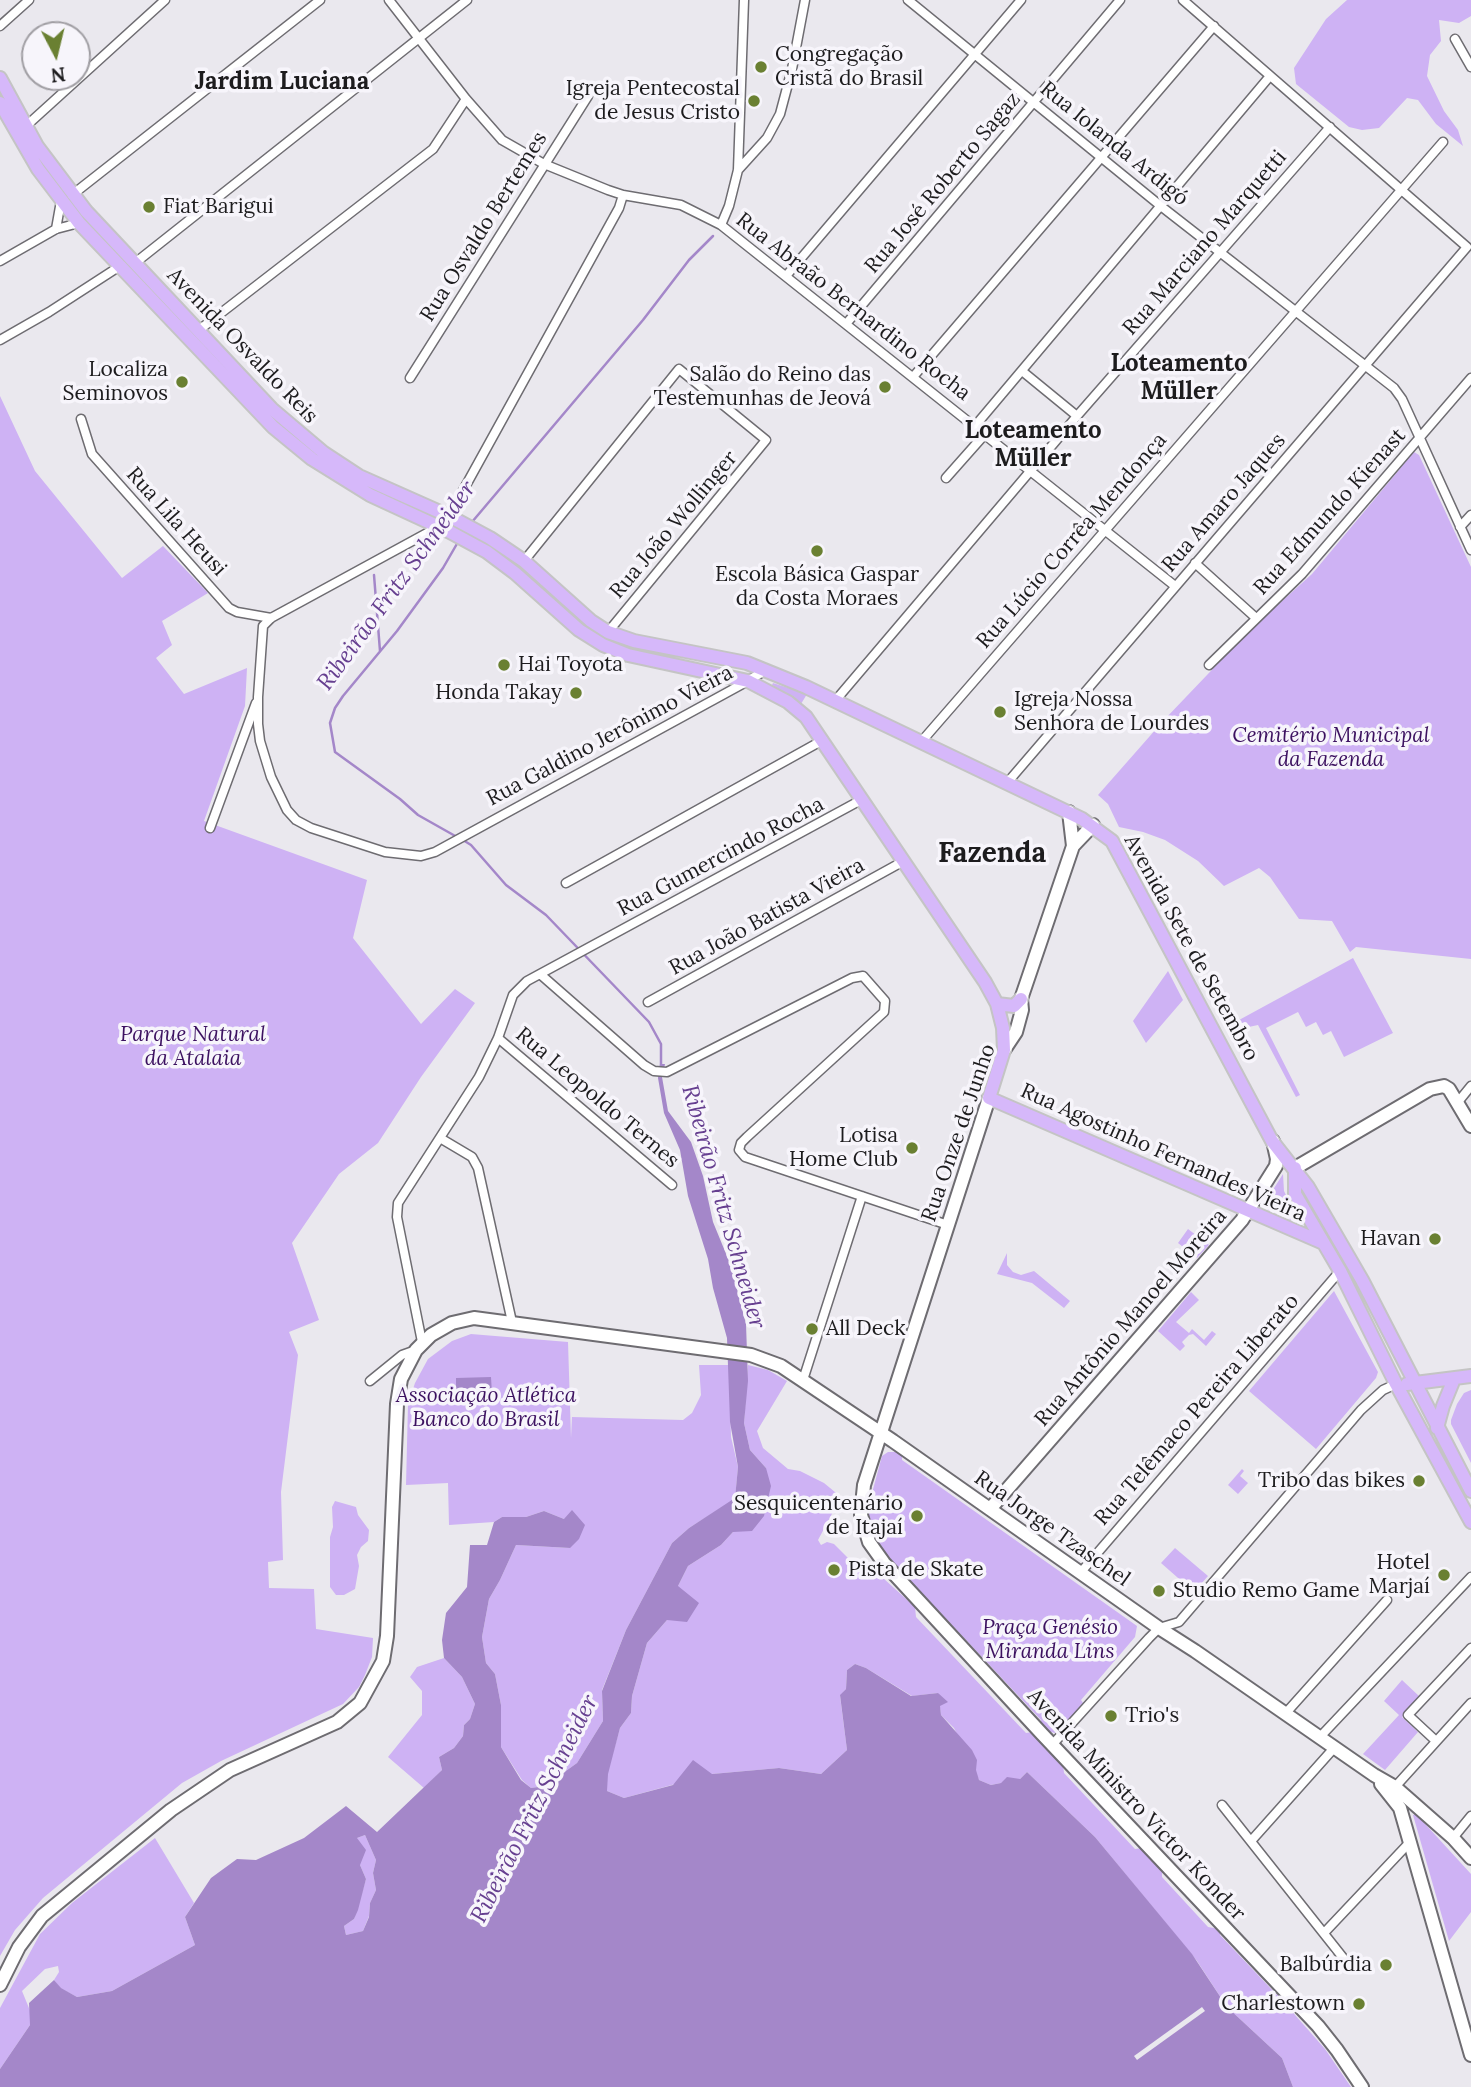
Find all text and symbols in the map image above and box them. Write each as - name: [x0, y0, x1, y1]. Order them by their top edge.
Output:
- north arrow: [21, 21, 91, 91]
- place label: Congregação Cristã do Brasil: [775, 42, 923, 92]
- marker: Congregação Cristã do Brasil: [753, 59, 769, 75]
- text: N: [50, 62, 67, 88]
- district label: Jardim Luciana: [195, 68, 369, 96]
- place label: Igreja Pentecostal de Jesus Cristo: [566, 76, 740, 126]
- street label: Rua Iolanda Ardigó: [1035, 76, 1193, 212]
- street label: Rua José Roberto Sagaz: [860, 87, 1026, 279]
- marker: Igreja Pentecostal de Jesus Cristo: [746, 93, 762, 109]
- street label: Rua Osvaldo Bertemes: [415, 128, 553, 326]
- street label: Rua Marciano Marquetti: [1118, 145, 1292, 341]
- place label: Fiat Barigui: [163, 194, 274, 220]
- marker: Fiat Barigui: [141, 199, 157, 215]
- street label: Rua Abraão Bernardino Rocha: [731, 208, 975, 406]
- street label: Avenida Osvaldo Reis: [161, 263, 323, 429]
- district label: Loteamento Müller: [1110, 350, 1248, 406]
- place label: Localiza Seminovos: [63, 357, 168, 407]
- place label: Salão do Reino das Testemunhas de Jeová: [654, 362, 871, 412]
- marker: Localiza Seminovos: [174, 374, 190, 390]
- marker: Salão do Reino das Testemunhas de Jeová: [877, 379, 893, 395]
- district label: Loteamento Müller: [964, 417, 1102, 473]
- street label: Rua Edmundo Kienast: [1249, 424, 1411, 600]
- street label: Rua Lúcio Corrêa Mendonça: [972, 428, 1172, 654]
- street label: Rua Amaro Jaques: [1157, 428, 1291, 578]
- street label: Rua João Wollinger: [605, 446, 743, 604]
- street label: Rua Lila Heusi: [121, 462, 231, 582]
- water label: Ribeirão Fritz Schneider: [312, 476, 482, 696]
- marker: Escola Básica Gaspar da Costa Moraes: [809, 543, 825, 559]
- place label: Escola Básica Gaspar da Costa Moraes: [715, 562, 919, 612]
- place label: Hai Toyota: [518, 652, 623, 678]
- marker: Hai Toyota: [496, 657, 512, 673]
- street label: Rua Galdino Jerônimo Vieira: [483, 660, 737, 812]
- place label: Honda Takay: [435, 680, 562, 706]
- marker: Honda Takay: [568, 685, 584, 701]
- place label: Igreja Nossa Senhora de Lourdes: [1014, 687, 1209, 737]
- marker: Igreja Nossa Senhora de Lourdes: [992, 704, 1008, 720]
- park label: Cemitério Municipal da Fazenda: [1232, 723, 1430, 773]
- street label: Rua Gumercindo Rocha: [614, 792, 828, 922]
- street label: Avenida Sete de Setembro: [1118, 831, 1264, 1065]
- district label: Fazenda: [938, 837, 1046, 871]
- street label: Rua João Batista Vieira: [665, 853, 869, 981]
- park label: Parque Natural da Atalaia: [120, 1022, 266, 1072]
- street label: Rua Leopoldo Ternes: [510, 1022, 684, 1174]
- street label: Rua Onze de Junho: [917, 1041, 1001, 1225]
- street label: Rua Agostinho Fernandes Vieira: [1017, 1079, 1309, 1227]
- water label: Ribeirão Fritz Schneider: [675, 1082, 771, 1332]
- place label: Lotisa Home Club: [789, 1123, 898, 1173]
- marker: Lotisa Home Club: [904, 1140, 920, 1156]
- street label: Rua Antônio Manoel Moreira: [1030, 1204, 1232, 1432]
- place label: Havan: [1360, 1226, 1421, 1252]
- marker: Havan: [1427, 1231, 1443, 1247]
- street label: Rua Telêmaco Pereira Liberato: [1090, 1289, 1304, 1531]
- place label: All Deck: [826, 1316, 905, 1342]
- marker: All Deck: [804, 1321, 820, 1337]
- park label: Associação Atlética Banco do Brasil: [396, 1383, 576, 1433]
- street label: Rua Jorge Tzaschel: [969, 1466, 1135, 1592]
- place label: Tribo das bikes: [1258, 1468, 1405, 1494]
- marker: Tribo das bikes: [1411, 1473, 1427, 1489]
- place label: Sesquicentenário de Itajaí: [734, 1491, 903, 1541]
- marker: Sesquicentenário de Itajaí: [909, 1508, 925, 1524]
- place label: Hotel Marjaí: [1369, 1550, 1430, 1600]
- place label: Pista de Skate: [848, 1557, 984, 1583]
- marker: Pista de Skate: [826, 1562, 842, 1578]
- marker: Hotel Marjaí: [1436, 1567, 1452, 1583]
- place label: Studio Remo Game: [1173, 1578, 1360, 1604]
- marker: Studio Remo Game: [1151, 1583, 1167, 1599]
- park label: Praça Genésio Miranda Lins: [982, 1615, 1118, 1665]
- street label: Avenida Ministro Victor Konder: [1022, 1684, 1250, 1926]
- water label: Ribeirão Fritz Schneider: [465, 1690, 605, 1928]
- place label: Trio's: [1125, 1703, 1179, 1729]
- marker: Trio's: [1103, 1708, 1119, 1724]
- place label: Balbúrdia: [1279, 1952, 1372, 1978]
- marker: Balbúrdia: [1378, 1957, 1394, 1973]
- place label: Charlestown: [1221, 1991, 1345, 2017]
- marker: Charlestown: [1351, 1996, 1367, 2012]

